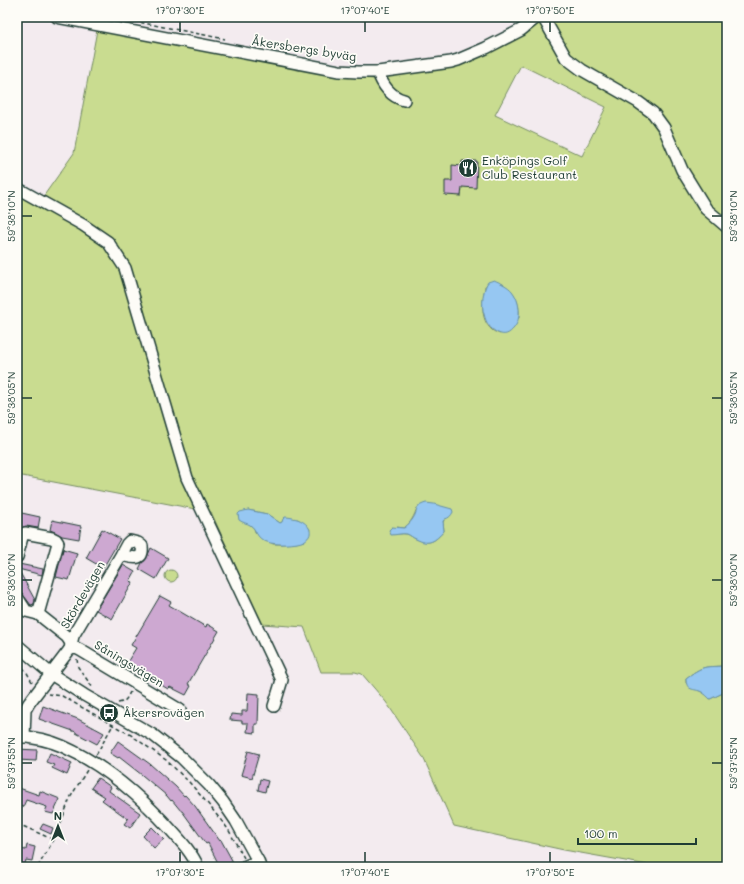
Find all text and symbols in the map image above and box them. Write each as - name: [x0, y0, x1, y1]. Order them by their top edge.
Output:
- text: 17°07'30"E: [155, 3, 205, 17]
- text: 17°07'40"E: [340, 3, 390, 17]
- text: 17°07'50"E: [525, 3, 575, 17]
- street label: Åkersbergs byväg: [251, 32, 358, 64]
- place label: Enköpings Golf Club Restaurant: [482, 152, 577, 182]
- restaurant icon: Enköpings Golf Club Restaurant: [457, 157, 479, 179]
- text: 59°38'10"N: [4, 190, 18, 242]
- text: 59°38'10"N: [726, 190, 740, 242]
- text: 59°38'05"N: [4, 372, 18, 424]
- text: 59°38'05"N: [726, 372, 740, 424]
- text: 59°38'00"N: [4, 554, 18, 606]
- text: 59°38'00"N: [726, 554, 740, 606]
- street label: Skördevägen: [56, 558, 108, 631]
- street label: Såningsvägen: [92, 636, 167, 690]
- bus stop icon: Åkersrovägen: [98, 702, 120, 724]
- place label: Åkersrovägen: [123, 704, 204, 720]
- text: 59°37'55"N: [4, 737, 18, 789]
- text: 59°37'55"N: [726, 737, 740, 789]
- north arrow: [38, 806, 78, 846]
- text: N: [54, 808, 62, 823]
- scale bar: [578, 820, 696, 846]
- text: 100 m: [584, 825, 618, 841]
- text: 17°07'30"E: [155, 865, 205, 879]
- text: 17°07'40"E: [340, 865, 390, 879]
- text: 17°07'50"E: [525, 865, 575, 879]

